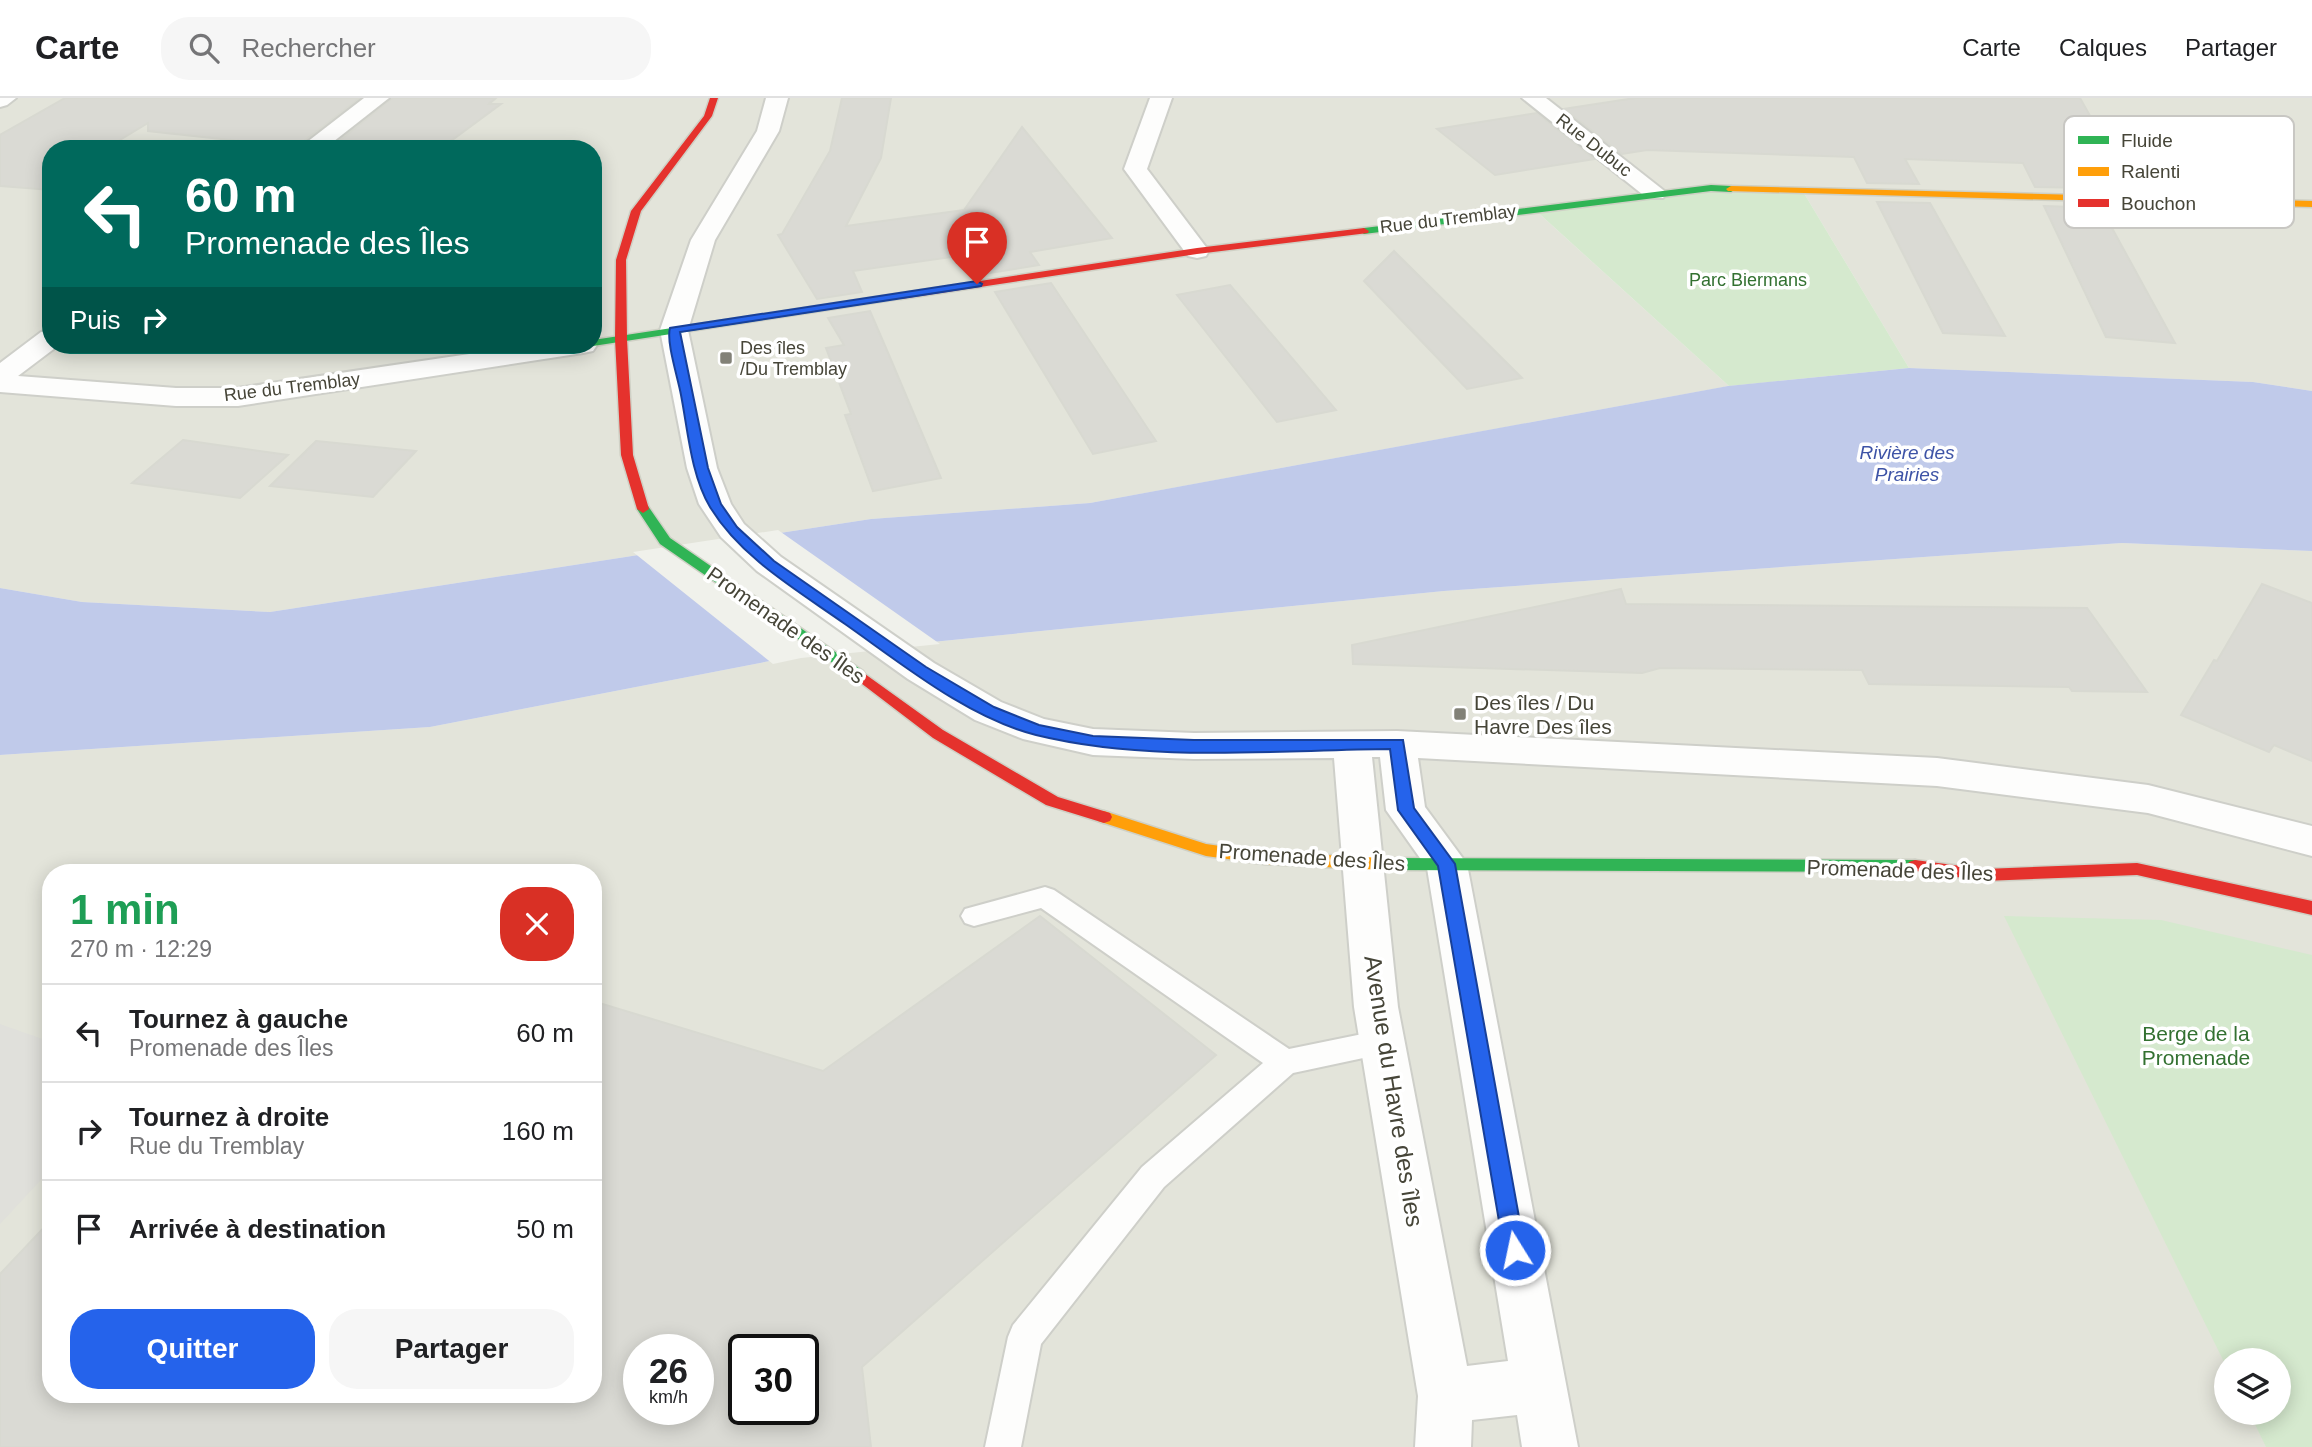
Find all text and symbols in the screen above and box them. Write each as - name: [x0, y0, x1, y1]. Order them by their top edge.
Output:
- search box: [161, 17, 651, 80]
- text: Carte: [35, 29, 119, 66]
- icon: search: [185, 29, 223, 67]
- text: Rechercher: [241, 33, 376, 63]
- text: Carte: [1962, 34, 2021, 61]
- text: Calques: [2059, 34, 2147, 61]
- text: Partager: [2185, 34, 2277, 61]
- street label: Rue Dubuc: [1552, 109, 1636, 181]
- legend: [2064, 116, 2294, 228]
- text: Fluide: [2121, 130, 2173, 151]
- text: Ralenti: [2121, 161, 2180, 182]
- icon: left: [70, 168, 161, 259]
- text: 60 m: [185, 168, 297, 222]
- text: Bouchon: [2121, 193, 2196, 214]
- street label: Rue du Tremblay: [1379, 201, 1517, 237]
- pin: [947, 212, 1007, 284]
- icon: arrive: [958, 223, 996, 261]
- text: Promenade des Îles: [185, 225, 470, 261]
- park label: Parc Biermans: [1689, 270, 1807, 290]
- icon: right: [135, 301, 173, 339]
- text: Puis: [70, 305, 121, 335]
- place label: Des îles /Du Tremblay: [740, 338, 847, 379]
- marker: Des îles /Du Tremblay: [718, 350, 734, 366]
- street label: Rue du Tremblay: [223, 369, 361, 405]
- water label: Rivière des Prairies: [1859, 442, 1955, 485]
- street label: Promenade des Îles: [703, 562, 869, 688]
- place label: Des îles / Du Havre Des îles: [1474, 691, 1612, 738]
- marker: Des îles / Du Havre Des îles: [1452, 706, 1468, 722]
- street label: Promenade des Îles: [1218, 839, 1406, 875]
- street label: Promenade des Îles: [1806, 855, 1994, 885]
- text: 1 min: [70, 886, 180, 933]
- button: close: [500, 887, 574, 961]
- text: 270 m · 12:29: [70, 936, 212, 962]
- street label: Avenue du Havre des îles: [1359, 953, 1429, 1229]
- text: Tournez à gauche: [129, 1004, 348, 1034]
- icon: left: [70, 1014, 108, 1052]
- text: 60 m: [516, 1018, 574, 1048]
- park label: Berge de la Promenade: [2142, 1022, 2250, 1069]
- text: Promenade des Îles: [129, 1035, 334, 1061]
- text: Tournez à droite: [129, 1102, 329, 1132]
- icon: right: [70, 1112, 108, 1150]
- text: 160 m: [502, 1116, 574, 1146]
- text: Rue du Tremblay: [129, 1133, 304, 1159]
- icon: arrive: [70, 1210, 108, 1248]
- position arrow: [1478, 1213, 1552, 1287]
- text: Arrivée à destination: [129, 1214, 386, 1244]
- text: 50 m: [516, 1214, 574, 1244]
- button: Quitter: [70, 1309, 315, 1389]
- button: Partager: [329, 1309, 574, 1389]
- speed limit sign: 30: [728, 1334, 819, 1425]
- map controls: [2214, 1348, 2291, 1425]
- button: layers: [2214, 1348, 2291, 1425]
- text: 26: [649, 1351, 688, 1390]
- text: km/h: [649, 1387, 688, 1407]

